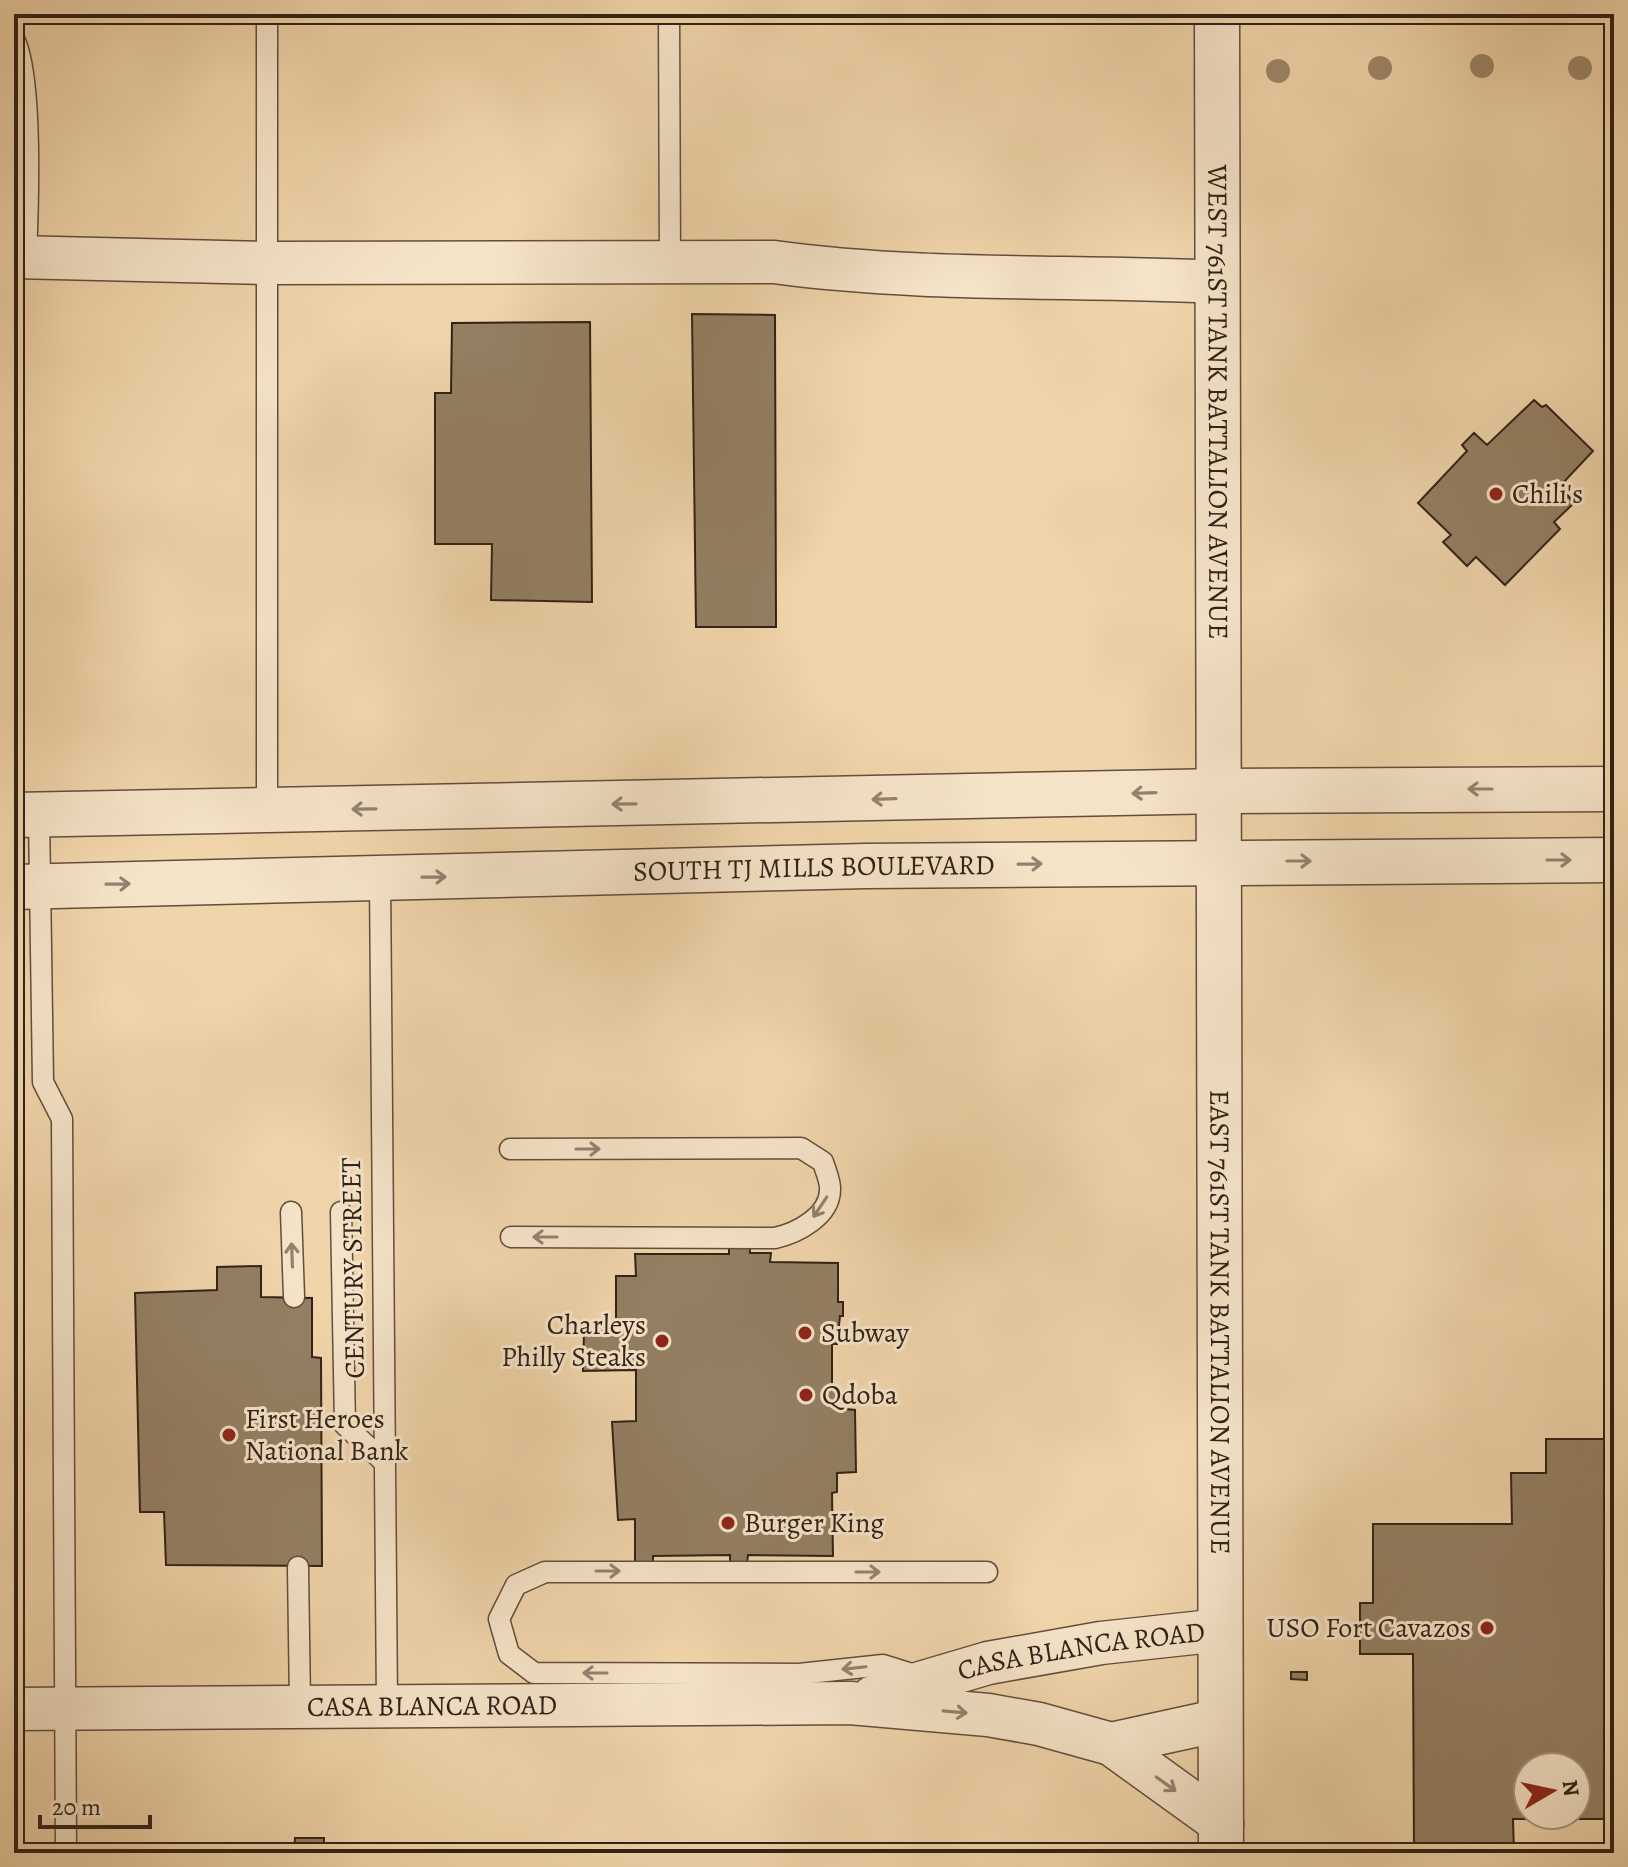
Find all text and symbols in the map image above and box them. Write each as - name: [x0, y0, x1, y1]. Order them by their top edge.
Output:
- street label: WEST 761ST TANK BATTALION AVENUE: [1198, 163, 1237, 640]
- place label: Chili's: [1512, 475, 1583, 513]
- marker: Chili's: [1487, 485, 1505, 503]
- one-way arrow: [1467, 782, 1494, 797]
- one-way arrow: [1131, 785, 1158, 800]
- one-way arrow: [871, 792, 898, 807]
- one-way arrow: [611, 797, 638, 812]
- one-way arrow: [351, 801, 378, 817]
- street label: SOUTH TJ MILLS BOULEVARD: [632, 846, 995, 891]
- one-way arrow: [1545, 852, 1572, 868]
- one-way arrow: [1285, 853, 1312, 869]
- one-way arrow: [1016, 856, 1043, 872]
- one-way arrow: [420, 869, 447, 885]
- one-way arrow: [104, 877, 131, 892]
- street label: EAST 761ST TANK BATTALION AVENUE: [1200, 1089, 1239, 1555]
- one-way arrow: [574, 1141, 601, 1157]
- street label: CENTURY STREET: [332, 1157, 374, 1379]
- one-way arrow: [812, 1196, 829, 1218]
- one-way arrow: [532, 1229, 559, 1245]
- one-way arrow: [285, 1242, 300, 1269]
- place label: Charleys Philly Steaks: [501, 1306, 646, 1376]
- place label: Subway: [821, 1314, 910, 1352]
- marker: Subway: [796, 1324, 814, 1342]
- marker: Charleys Philly Steaks: [653, 1332, 671, 1350]
- place label: Qdoba: [822, 1376, 898, 1414]
- marker: Qdoba: [797, 1386, 815, 1404]
- place label: First Heroes National Bank: [245, 1400, 409, 1470]
- marker: First Heroes National Bank: [220, 1426, 238, 1444]
- place label: Burger King: [744, 1504, 884, 1542]
- marker: Burger King: [719, 1514, 737, 1532]
- one-way arrow: [594, 1563, 621, 1579]
- one-way arrow: [854, 1564, 881, 1580]
- place label: USO Fort Cavazos: [1266, 1609, 1471, 1647]
- street label: CASA BLANCA ROAD: [953, 1613, 1207, 1690]
- marker: USO Fort Cavazos: [1478, 1619, 1496, 1637]
- one-way arrow: [841, 1661, 868, 1676]
- one-way arrow: [582, 1665, 609, 1681]
- street label: CASA BLANCA ROAD: [307, 1686, 557, 1726]
- one-way arrow: [941, 1705, 968, 1720]
- north arrow: [1512, 1751, 1592, 1831]
- one-way arrow: [1155, 1776, 1177, 1792]
- text: N: [1555, 1778, 1587, 1798]
- scale bar: [40, 1779, 150, 1829]
- text: 20 m: [52, 1791, 101, 1823]

